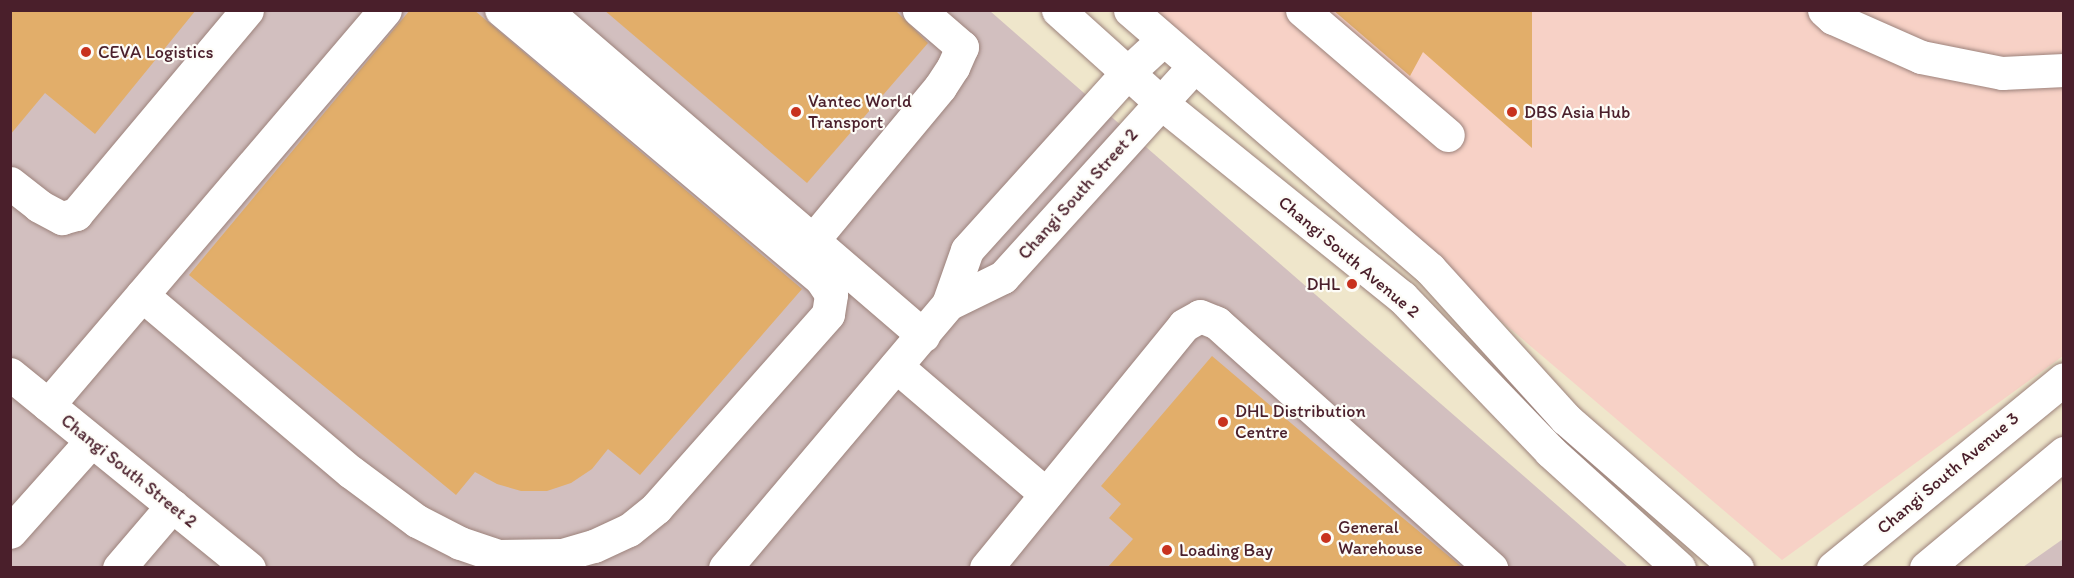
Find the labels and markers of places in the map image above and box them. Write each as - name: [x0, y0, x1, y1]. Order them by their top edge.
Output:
- place label: CEVA Logistics: [98, 41, 214, 63]
- marker: CEVA Logistics: [79, 45, 93, 59]
- place label: Vantec World Transport: [808, 91, 911, 134]
- place label: DBS Asia Hub: [1524, 101, 1630, 123]
- marker: Vantec World Transport: [789, 105, 803, 119]
- marker: DBS Asia Hub: [1505, 105, 1519, 119]
- place label: DHL: [1307, 273, 1340, 295]
- marker: DHL: [1345, 277, 1359, 291]
- place label: DHL Distribution Centre: [1235, 401, 1366, 444]
- marker: DHL Distribution Centre: [1216, 415, 1230, 429]
- place label: General Warehouse: [1338, 517, 1423, 560]
- marker: General Warehouse: [1319, 531, 1333, 545]
- place label: Loading Bay: [1179, 539, 1273, 561]
- marker: Loading Bay: [1160, 543, 1174, 557]

